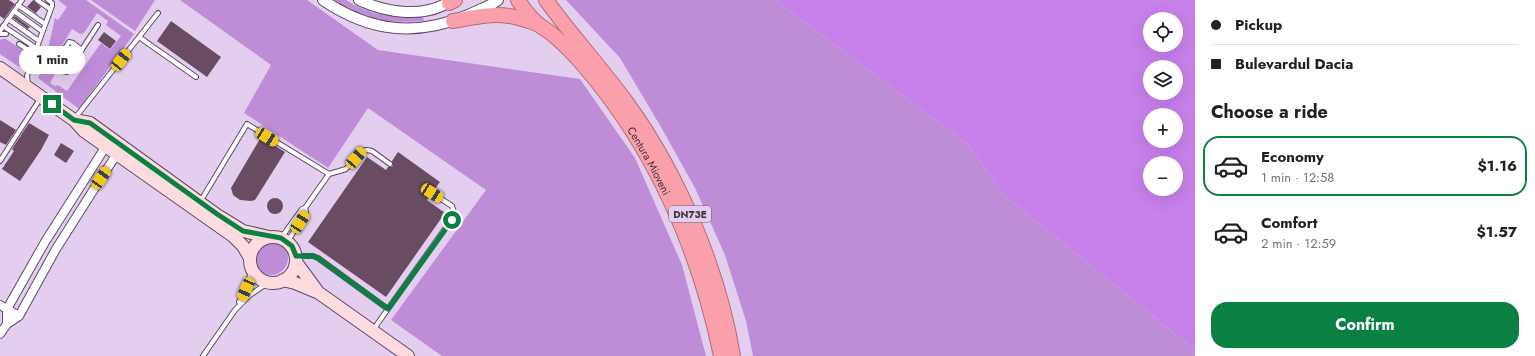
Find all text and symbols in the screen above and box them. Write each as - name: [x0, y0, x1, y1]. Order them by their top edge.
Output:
- map controls: [1143, 12, 1183, 196]
- button: locate: [1143, 12, 1183, 52]
- text: Pickup: [1235, 14, 1282, 36]
- callout: 1 min: [19, 46, 85, 74]
- car: [109, 47, 133, 73]
- text: 1 min: [36, 50, 68, 69]
- text: Bulevardul Dacia: [1235, 53, 1353, 75]
- button: layers: [1143, 60, 1183, 100]
- route end: [43, 95, 61, 113]
- text: Choose a ride: [1211, 99, 1328, 125]
- button: +: [1143, 108, 1183, 148]
- street label: Centura Mioveni: [623, 123, 675, 198]
- car: [254, 126, 280, 148]
- car: [344, 145, 368, 171]
- text: Economy: [1261, 146, 1324, 168]
- icon: car: [1213, 148, 1249, 184]
- text: $1.16: [1478, 155, 1517, 177]
- button: −: [1143, 156, 1183, 196]
- car: [89, 165, 113, 191]
- text: 1 min · 12:58: [1261, 168, 1334, 187]
- car: [419, 181, 445, 205]
- road number: DN73E: [669, 206, 711, 222]
- car: [288, 209, 312, 235]
- route start: [443, 211, 461, 229]
- text: Comfort: [1261, 212, 1318, 234]
- icon: car: [1213, 214, 1249, 250]
- text: $1.57: [1476, 221, 1517, 243]
- text: 2 min · 12:59: [1261, 234, 1336, 253]
- car: [236, 276, 256, 302]
- button: Confirm: [1211, 302, 1519, 348]

